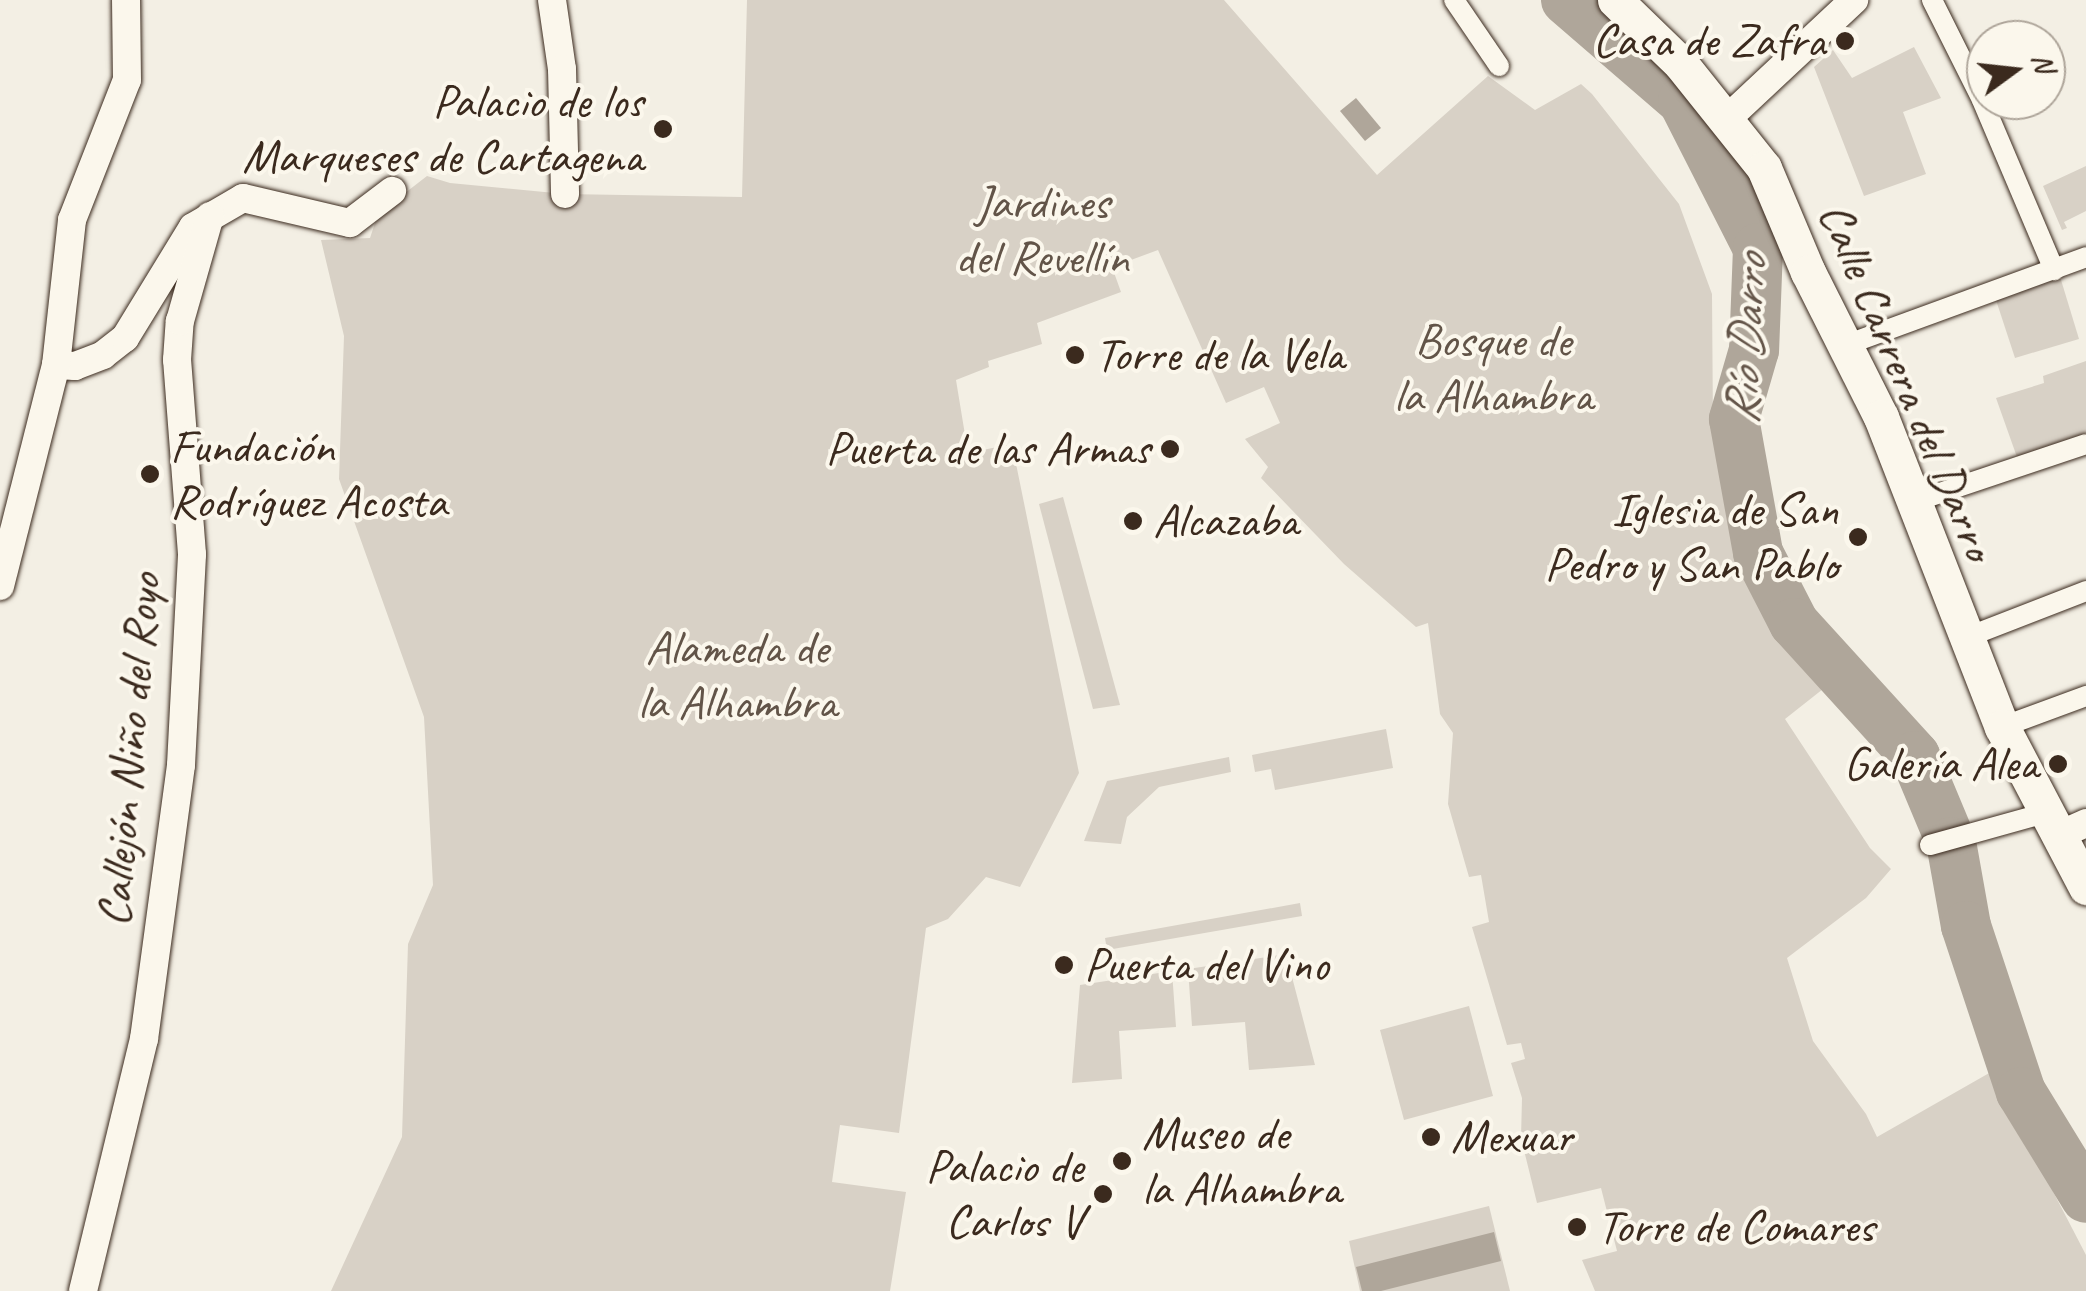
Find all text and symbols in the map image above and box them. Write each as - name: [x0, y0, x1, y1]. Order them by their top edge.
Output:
- place label: Casa de Zafra: [1592, 12, 1825, 70]
- north arrow: [1966, 20, 2066, 120]
- marker: Casa de Zafra: [1834, 30, 1856, 52]
- text: N: [2024, 50, 2063, 76]
- place label: Palacio de los Marqueses de Cartagena: [241, 72, 643, 185]
- marker: Palacio de los Marqueses de Cartagena: [652, 118, 674, 140]
- park label: Jardines del Revellín: [955, 173, 1129, 286]
- street label: Calle Carrera del Darro: [1805, 193, 2009, 569]
- water label: Río Darro: [1711, 253, 1779, 427]
- park label: Bosque de la Alhambra: [1393, 311, 1593, 424]
- place label: Torre de la Vela: [1095, 326, 1344, 384]
- marker: Torre de la Vela: [1064, 344, 1086, 366]
- place label: Fundación Rodríguez Acosta: [170, 417, 444, 530]
- place label: Puerta de las Armas: [821, 420, 1150, 478]
- marker: Puerta de las Armas: [1159, 438, 1181, 460]
- marker: Fundación Rodríguez Acosta: [139, 463, 161, 485]
- place label: Iglesia de San Pedro y San Pablo: [1544, 480, 1838, 593]
- place label: Alcazaba: [1153, 492, 1298, 550]
- marker: Alcazaba: [1122, 510, 1144, 532]
- marker: Iglesia de San Pedro y San Pablo: [1847, 526, 1869, 548]
- street label: Callejón Niño del Royo: [85, 571, 173, 929]
- park label: Alameda de la Alhambra: [637, 618, 837, 731]
- place label: Galería Alea: [1844, 735, 2038, 793]
- marker: Galería Alea: [2047, 753, 2069, 775]
- place label: Puerta del Vino: [1084, 936, 1328, 994]
- marker: Puerta del Vino: [1053, 954, 1075, 976]
- place label: Museo de la Alhambra: [1142, 1104, 1342, 1217]
- place label: Mexuar: [1451, 1108, 1572, 1166]
- marker: Mexuar: [1420, 1126, 1442, 1148]
- place label: Palacio de Carlos V: [925, 1137, 1083, 1250]
- marker: Museo de la Alhambra: [1111, 1150, 1133, 1172]
- marker: Palacio de Carlos V: [1092, 1183, 1114, 1205]
- place label: Torre de Comares: [1597, 1198, 1874, 1256]
- marker: Torre de Comares: [1566, 1216, 1588, 1238]

